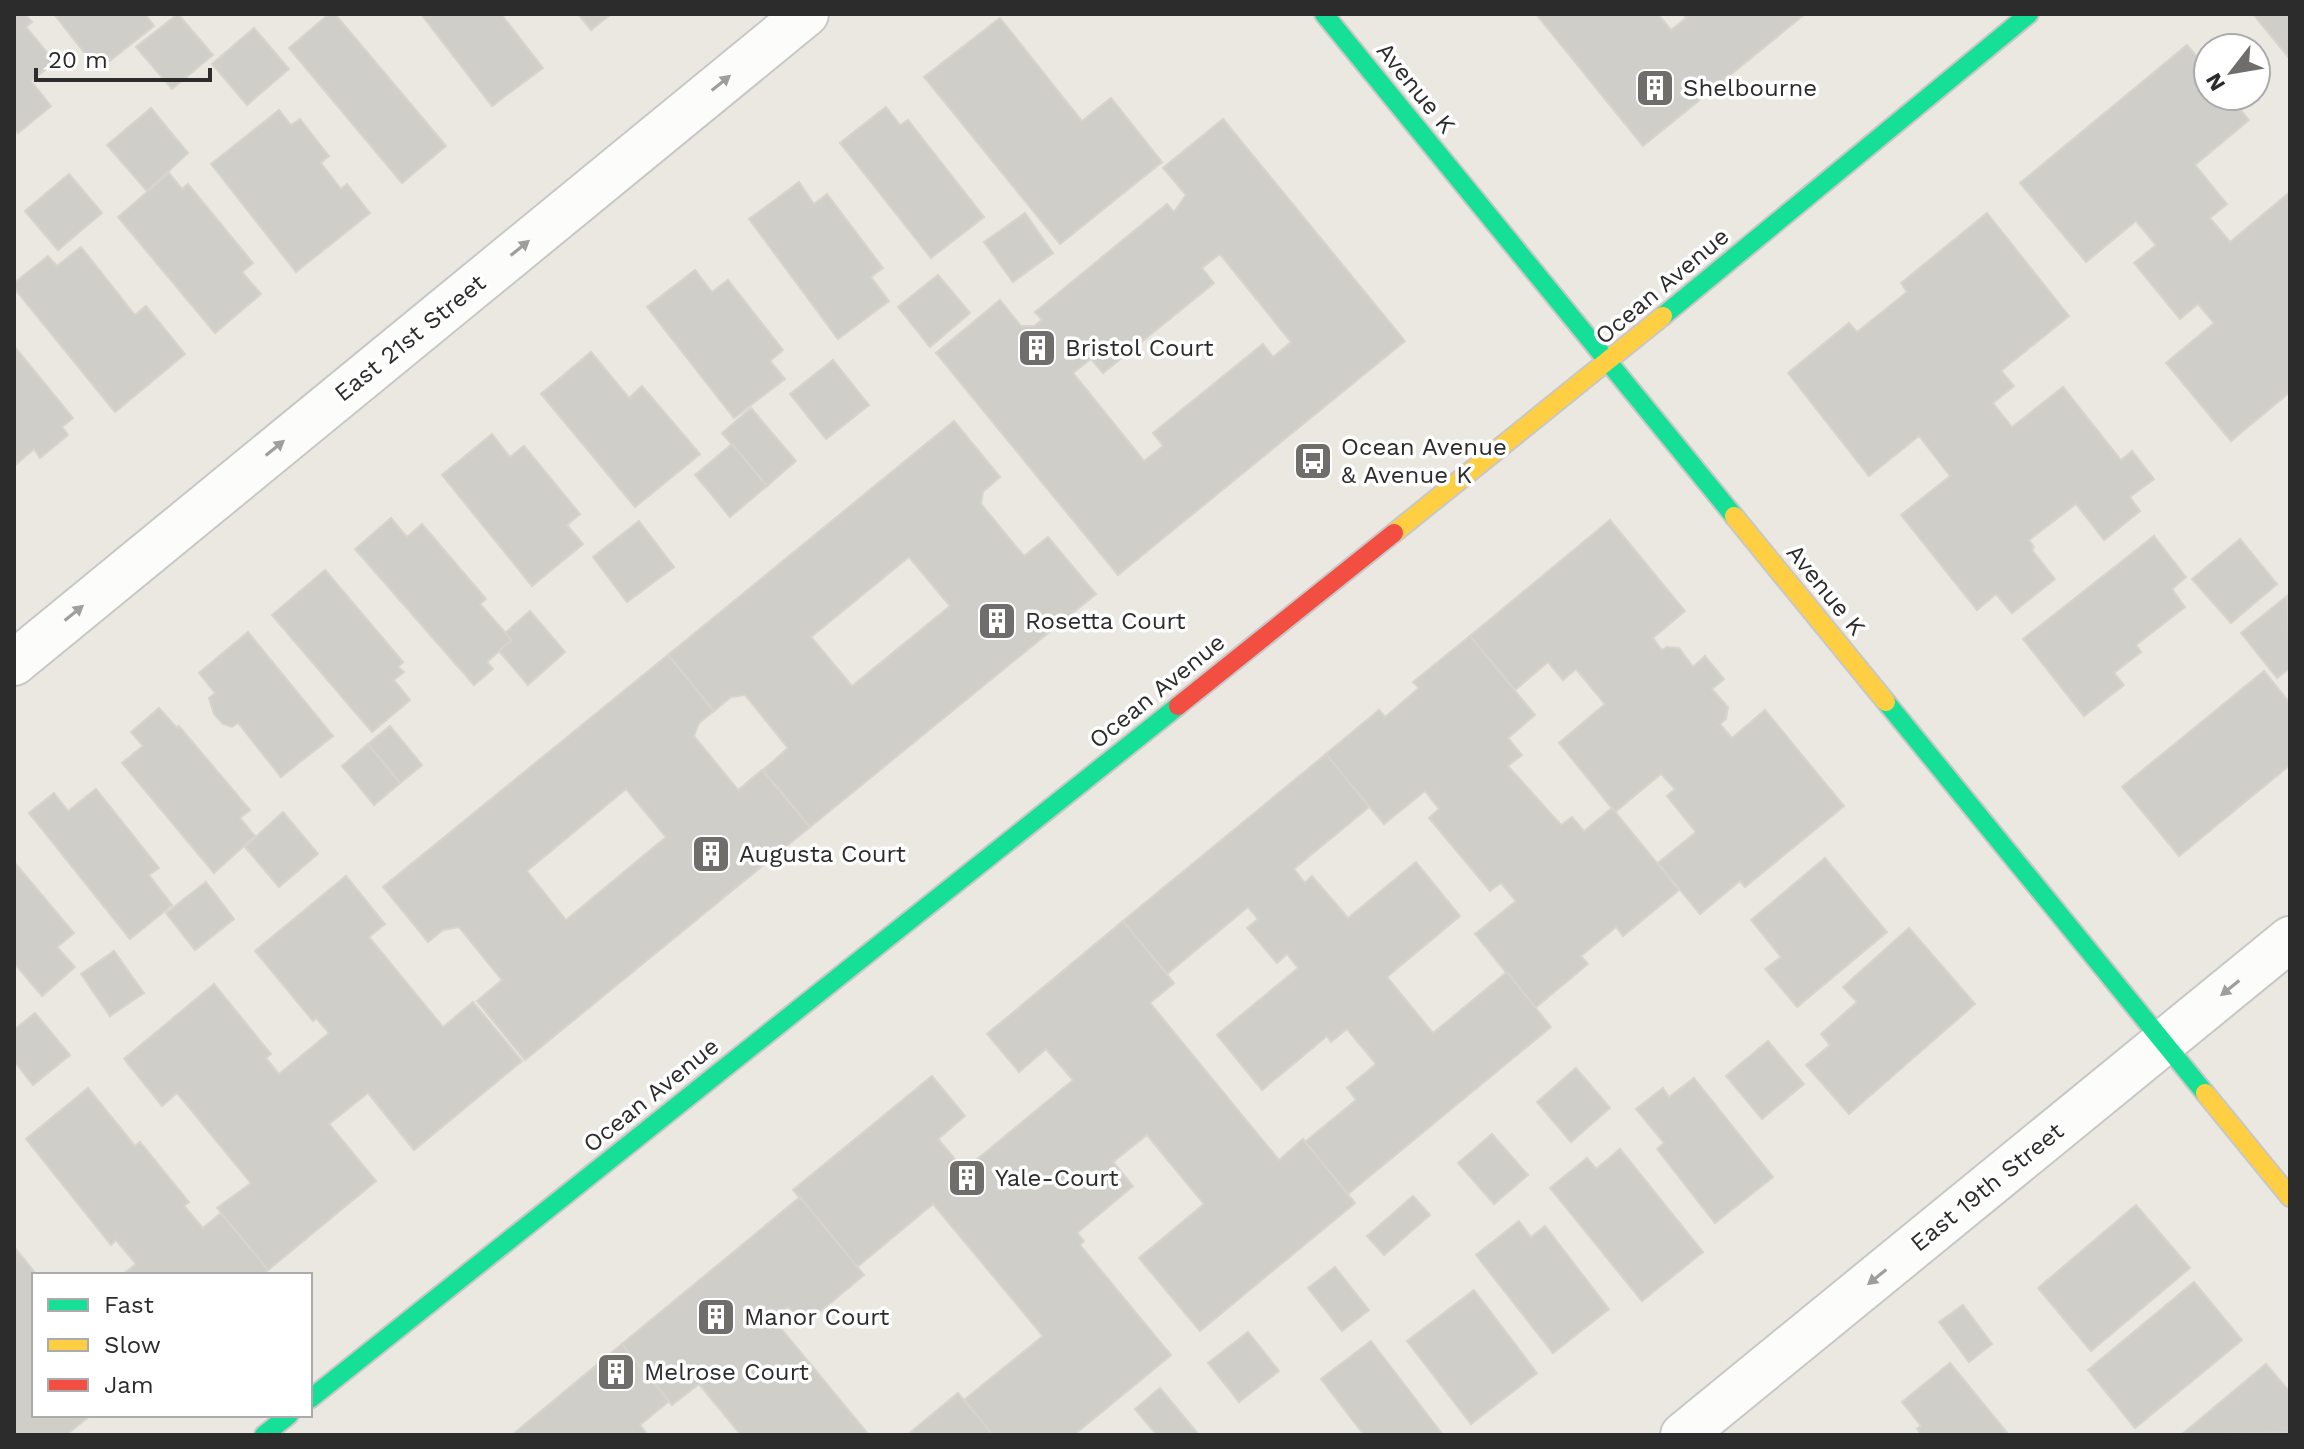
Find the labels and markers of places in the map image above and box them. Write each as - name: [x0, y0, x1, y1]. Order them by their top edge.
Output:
- building icon: Shelbourne: [1634, 67, 1676, 109]
- place label: Shelbourne: [1683, 74, 1817, 102]
- building icon: Bristol Court: [1016, 327, 1058, 369]
- place label: Bristol Court: [1065, 334, 1213, 362]
- place label: Ocean Avenue & Avenue K: [1341, 433, 1507, 489]
- bus stop icon: Ocean Avenue & Avenue K: [1292, 440, 1334, 482]
- building icon: Rosetta Court: [976, 600, 1018, 642]
- place label: Rosetta Court: [1025, 607, 1186, 635]
- building icon: Augusta Court: [690, 833, 732, 875]
- place label: Augusta Court: [739, 840, 906, 868]
- building icon: Yale-Court: [946, 1157, 988, 1199]
- place label: Yale-Court: [995, 1164, 1118, 1192]
- building icon: Manor Court: [695, 1296, 737, 1338]
- place label: Manor Court: [744, 1303, 889, 1331]
- building icon: Melrose Court: [595, 1351, 637, 1393]
- place label: Melrose Court: [644, 1358, 809, 1386]

